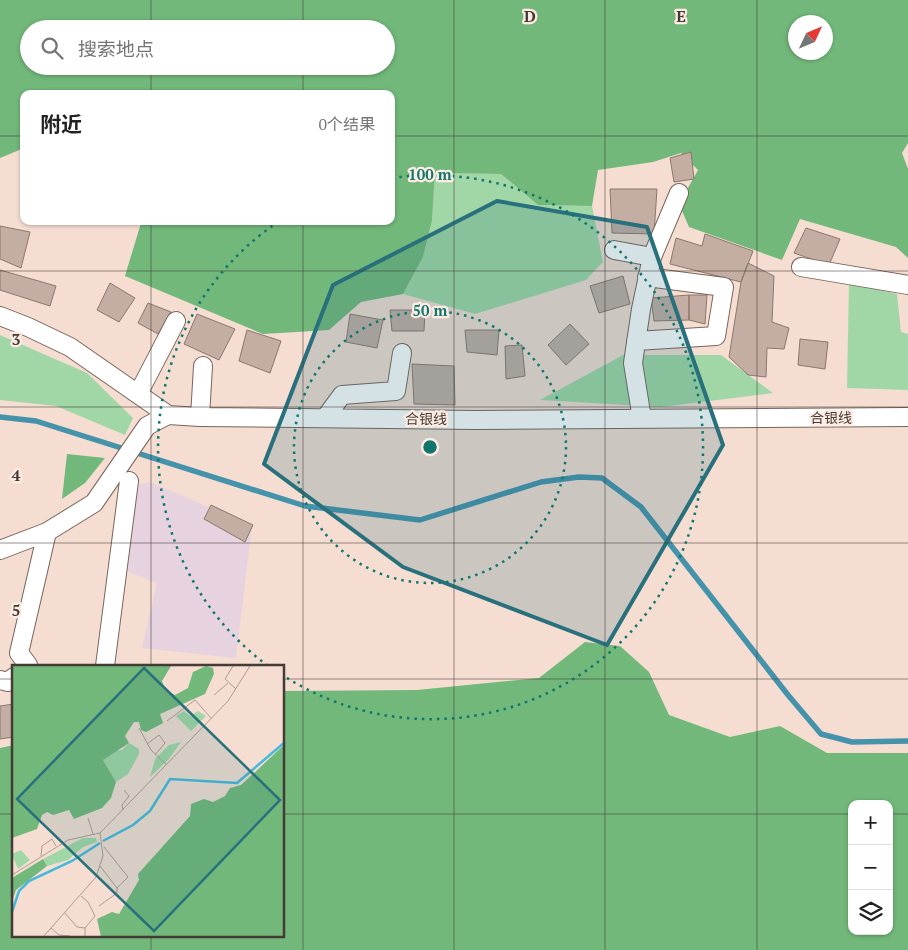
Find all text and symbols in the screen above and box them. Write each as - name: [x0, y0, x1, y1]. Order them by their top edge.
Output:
- text: D: [524, 5, 536, 27]
- text: E: [676, 5, 686, 27]
- north arrow: [788, 15, 833, 60]
- search box: [20, 20, 395, 75]
- icon: search: [38, 34, 66, 62]
- text: 搜索地点: [78, 36, 154, 61]
- text: 附近: [40, 110, 82, 138]
- text: 0个结果: [318, 113, 375, 135]
- text: 100 m: [408, 164, 452, 184]
- text: 50 m: [413, 300, 448, 320]
- text: 3: [11, 328, 21, 350]
- street label: 合银线: [810, 408, 852, 427]
- street label: 合银线: [405, 409, 447, 428]
- centre of rings: [421, 438, 439, 456]
- text: 4: [11, 464, 21, 486]
- text: 5: [11, 599, 21, 621]
- inset map: [12, 665, 285, 938]
- map controls: [848, 800, 893, 935]
- button: +: [848, 800, 893, 845]
- button: −: [848, 845, 893, 890]
- button: layers: [848, 890, 893, 935]

